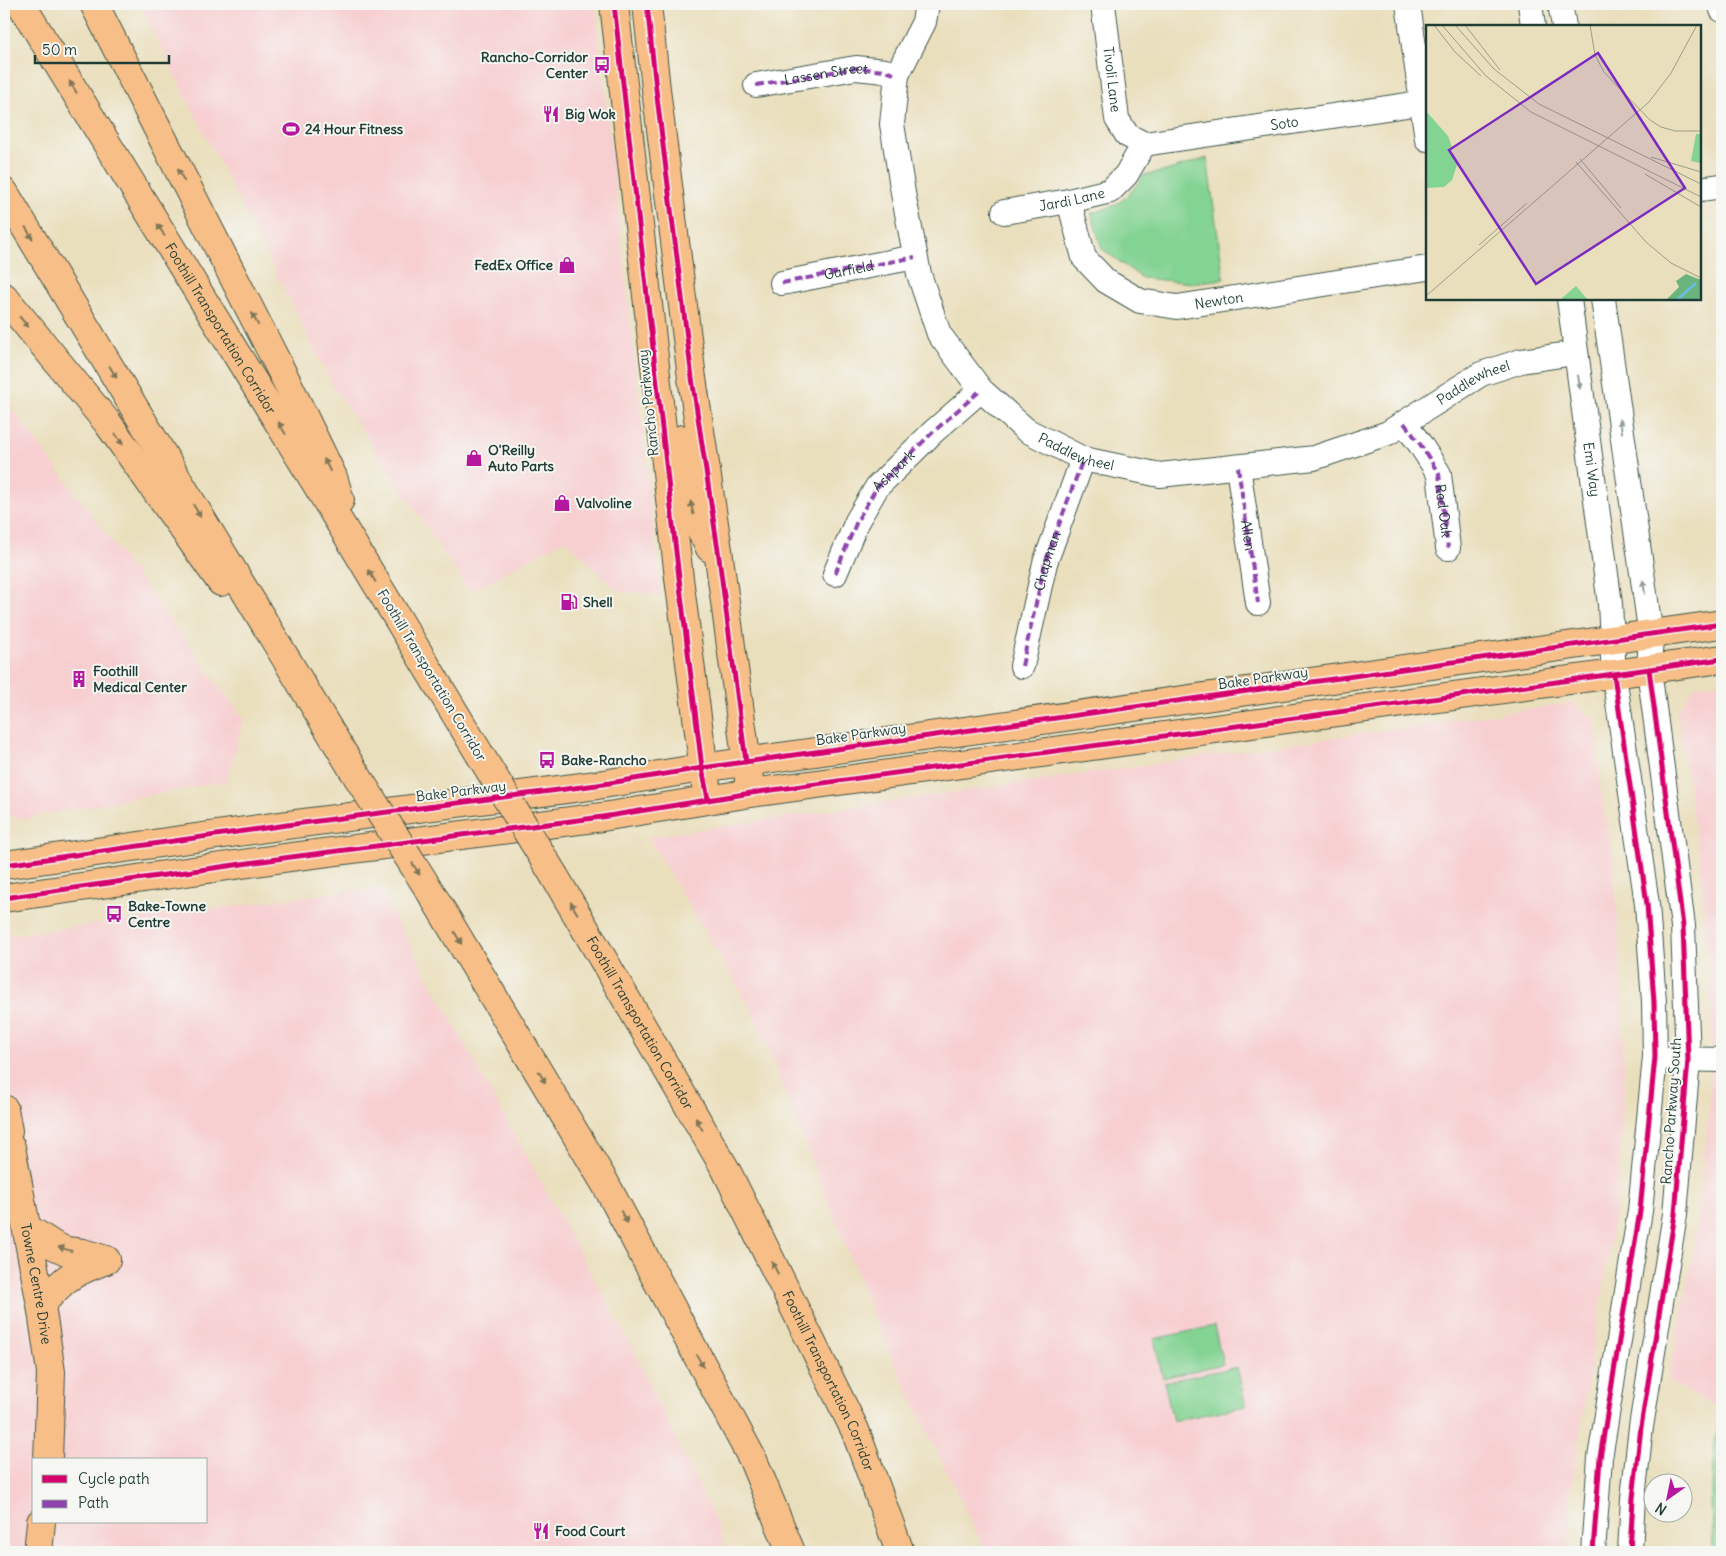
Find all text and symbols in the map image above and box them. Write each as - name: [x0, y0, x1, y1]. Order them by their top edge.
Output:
- inset map: [1426, 25, 1701, 300]
- scale bar: [35, 32, 169, 64]
- text: 50 m: [42, 40, 77, 59]
- street label: Tivoli Lane: [1099, 46, 1125, 113]
- place label: Rancho-Corridor Center: [481, 48, 588, 82]
- bus stop icon: Rancho-Corridor Center: [592, 55, 612, 75]
- street label: Lassen Street: [783, 59, 869, 89]
- one-way arrow: [68, 80, 78, 93]
- restaurant icon: Big Wok: [541, 104, 561, 124]
- place label: Big Wok: [565, 105, 616, 123]
- street label: Soto: [1269, 112, 1300, 134]
- sports icon: 24 Hour Fitness: [281, 119, 301, 139]
- place label: 24 Hour Fitness: [305, 120, 404, 138]
- one-way arrow: [177, 167, 185, 182]
- street label: Jardi Lane: [1038, 184, 1106, 215]
- one-way arrow: [156, 223, 165, 236]
- one-way arrow: [24, 227, 34, 240]
- street label: Foothill Transportation Corridor: [161, 240, 280, 418]
- shop icon: FedEx Office: [557, 255, 577, 275]
- place label: FedEx Office: [474, 256, 553, 274]
- street label: Garfield: [822, 256, 875, 284]
- street label: Newton: [1193, 288, 1244, 313]
- one-way arrow: [251, 312, 259, 326]
- one-way arrow: [19, 315, 30, 328]
- street label: Rancho Parkway: [633, 349, 663, 457]
- street label: Paddlewheel: [1433, 356, 1512, 409]
- one-way arrow: [109, 366, 118, 379]
- one-way arrow: [1576, 374, 1584, 390]
- one-way arrow: [1617, 418, 1625, 434]
- one-way arrow: [278, 421, 287, 435]
- street label: Paddlewheel: [1035, 429, 1116, 474]
- one-way arrow: [114, 432, 124, 446]
- place label: O'Reilly Auto Parts: [488, 441, 555, 475]
- street label: Emi Way: [1579, 441, 1605, 498]
- street label: Ashpark: [869, 446, 918, 496]
- shop icon: O'Reilly Auto Parts: [464, 448, 484, 468]
- one-way arrow: [323, 458, 331, 472]
- street label: Red Oak: [1431, 483, 1456, 539]
- shop icon: Valvoline: [552, 493, 572, 513]
- place label: Valvoline: [576, 494, 632, 512]
- one-way arrow: [688, 500, 696, 515]
- one-way arrow: [193, 505, 202, 518]
- street label: Allen: [1237, 519, 1259, 552]
- street label: Chapman: [1030, 529, 1065, 593]
- one-way arrow: [368, 570, 377, 583]
- one-way arrow: [1640, 579, 1648, 595]
- street label: Foothill Transportation Corridor: [373, 586, 491, 765]
- fuel station icon: Shell: [559, 592, 579, 612]
- place label: Shell: [583, 593, 613, 611]
- place label: Foothill Medical Center: [93, 662, 187, 696]
- street label: Bake Parkway: [1217, 663, 1309, 693]
- building icon: Foothill Medical Center: [69, 669, 89, 689]
- street label: Bake Parkway: [815, 719, 907, 749]
- bus stop icon: Bake-Rancho: [537, 750, 557, 770]
- place label: Bake-Rancho: [561, 751, 647, 769]
- street label: Bake Parkway: [415, 777, 507, 805]
- one-way arrow: [411, 862, 420, 875]
- place label: Bake-Towne Centre: [128, 897, 206, 931]
- one-way arrow: [569, 901, 578, 915]
- bus stop icon: Bake-Towne Centre: [104, 904, 124, 924]
- one-way arrow: [453, 931, 462, 944]
- street label: Foothill Transportation Corridor: [583, 933, 698, 1113]
- street label: Rancho Parkway South: [1657, 1037, 1685, 1185]
- one-way arrow: [537, 1070, 546, 1083]
- one-way arrow: [695, 1118, 704, 1131]
- one-way arrow: [619, 1210, 628, 1224]
- street label: Towne Centre Drive: [17, 1222, 56, 1345]
- one-way arrow: [57, 1245, 72, 1253]
- one-way arrow: [771, 1260, 779, 1275]
- street label: Foothill Transportation Corridor: [778, 1288, 879, 1474]
- one-way arrow: [696, 1353, 704, 1368]
- legend: [32, 1458, 208, 1524]
- text: Cycle path: [78, 1469, 150, 1488]
- north arrow: [1644, 1474, 1694, 1524]
- text: Path: [78, 1493, 109, 1512]
- text: N: [1652, 1499, 1670, 1519]
- restaurant icon: Food Court: [531, 1521, 551, 1541]
- place label: Food Court: [555, 1522, 625, 1540]

